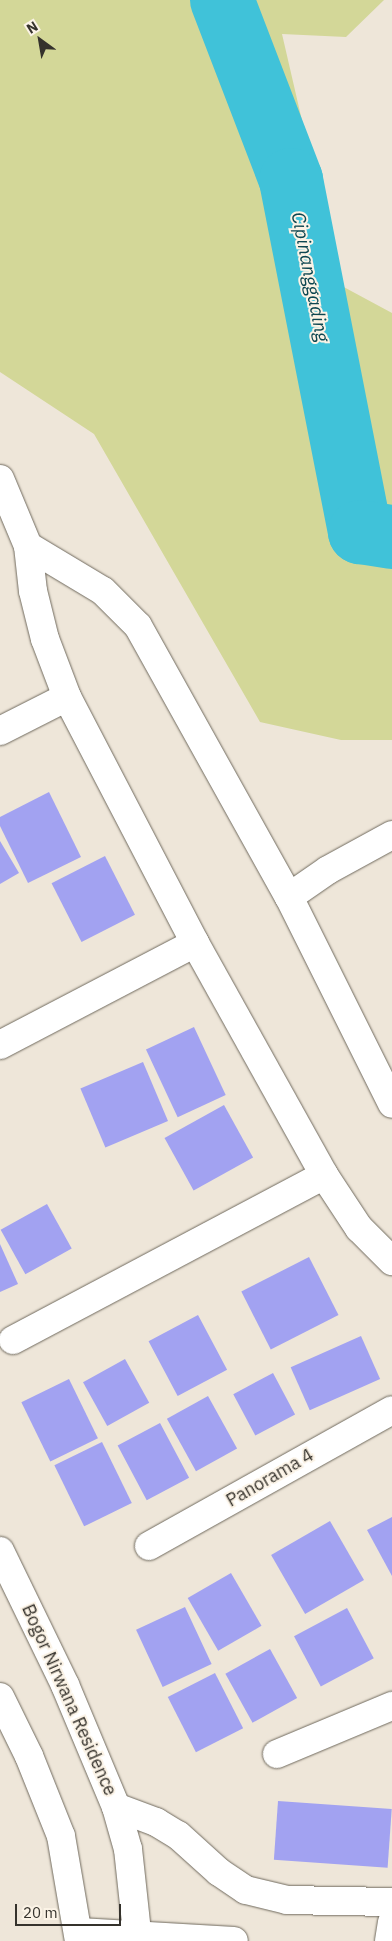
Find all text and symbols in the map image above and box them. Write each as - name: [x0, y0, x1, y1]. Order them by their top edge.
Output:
- north arrow: [15, 15, 65, 65]
- text: N: [23, 17, 41, 38]
- water label: Cipinanggading: [286, 210, 334, 344]
- street label: Panorama 4: [223, 1444, 317, 1512]
- street label: Bogor Nirwana Residence: [17, 1601, 121, 1799]
- scale bar: [18, 1894, 124, 1926]
- text: 20 m: [23, 1903, 58, 1922]

